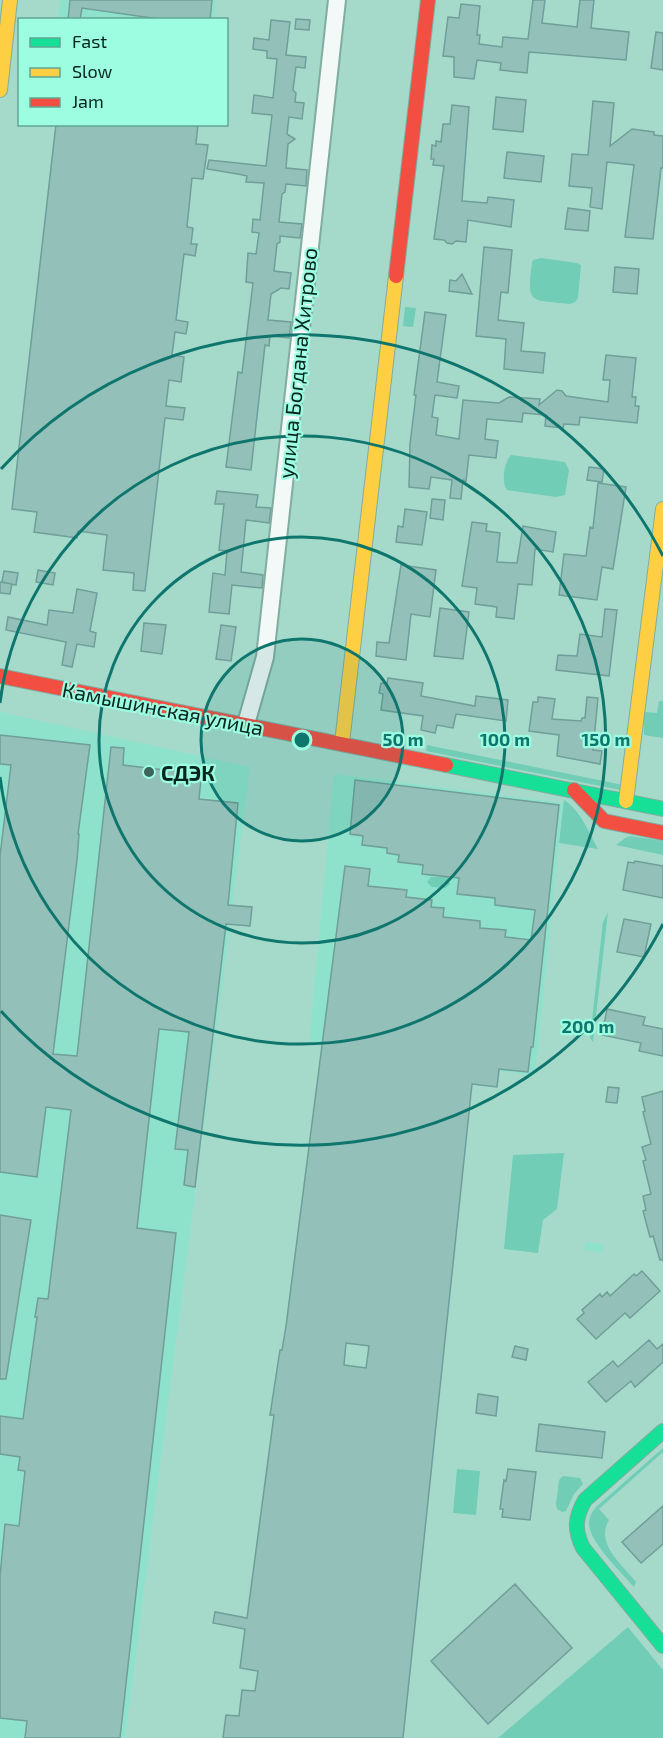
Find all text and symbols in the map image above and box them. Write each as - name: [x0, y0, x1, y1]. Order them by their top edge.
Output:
- legend: [18, 18, 228, 126]
- text: Fast: [72, 30, 107, 52]
- text: Slow: [72, 60, 113, 82]
- text: Jam: [72, 90, 104, 112]
- street label: улица Богдана Хитрово: [272, 246, 323, 480]
- street label: Камышинская улица: [60, 676, 266, 741]
- text: 50 m: [382, 728, 424, 750]
- text: 100 m: [480, 728, 530, 750]
- text: 150 m: [582, 728, 630, 750]
- centre of rings: [292, 730, 312, 750]
- place label: СДЭК: [161, 760, 215, 785]
- marker: СДЭК: [142, 765, 156, 779]
- text: 200 m: [562, 1015, 614, 1037]

